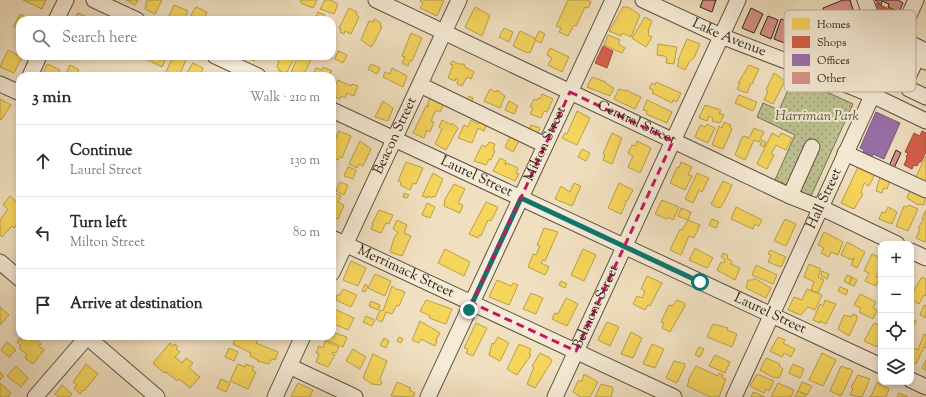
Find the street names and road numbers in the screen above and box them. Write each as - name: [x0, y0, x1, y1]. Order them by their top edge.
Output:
- street label: Lake Avenue: [688, 14, 769, 62]
- street label: Beacon Street: [369, 94, 422, 178]
- street label: Central Street: [594, 96, 679, 151]
- street label: Milton Street: [520, 103, 572, 185]
- street label: Laurel Street: [437, 152, 516, 203]
- street label: Hall Street: [802, 165, 847, 232]
- street label: Merrimack Street: [354, 241, 457, 303]
- street label: Belmont Street: [568, 262, 625, 352]
- street label: Laurel Street: [730, 289, 809, 340]

